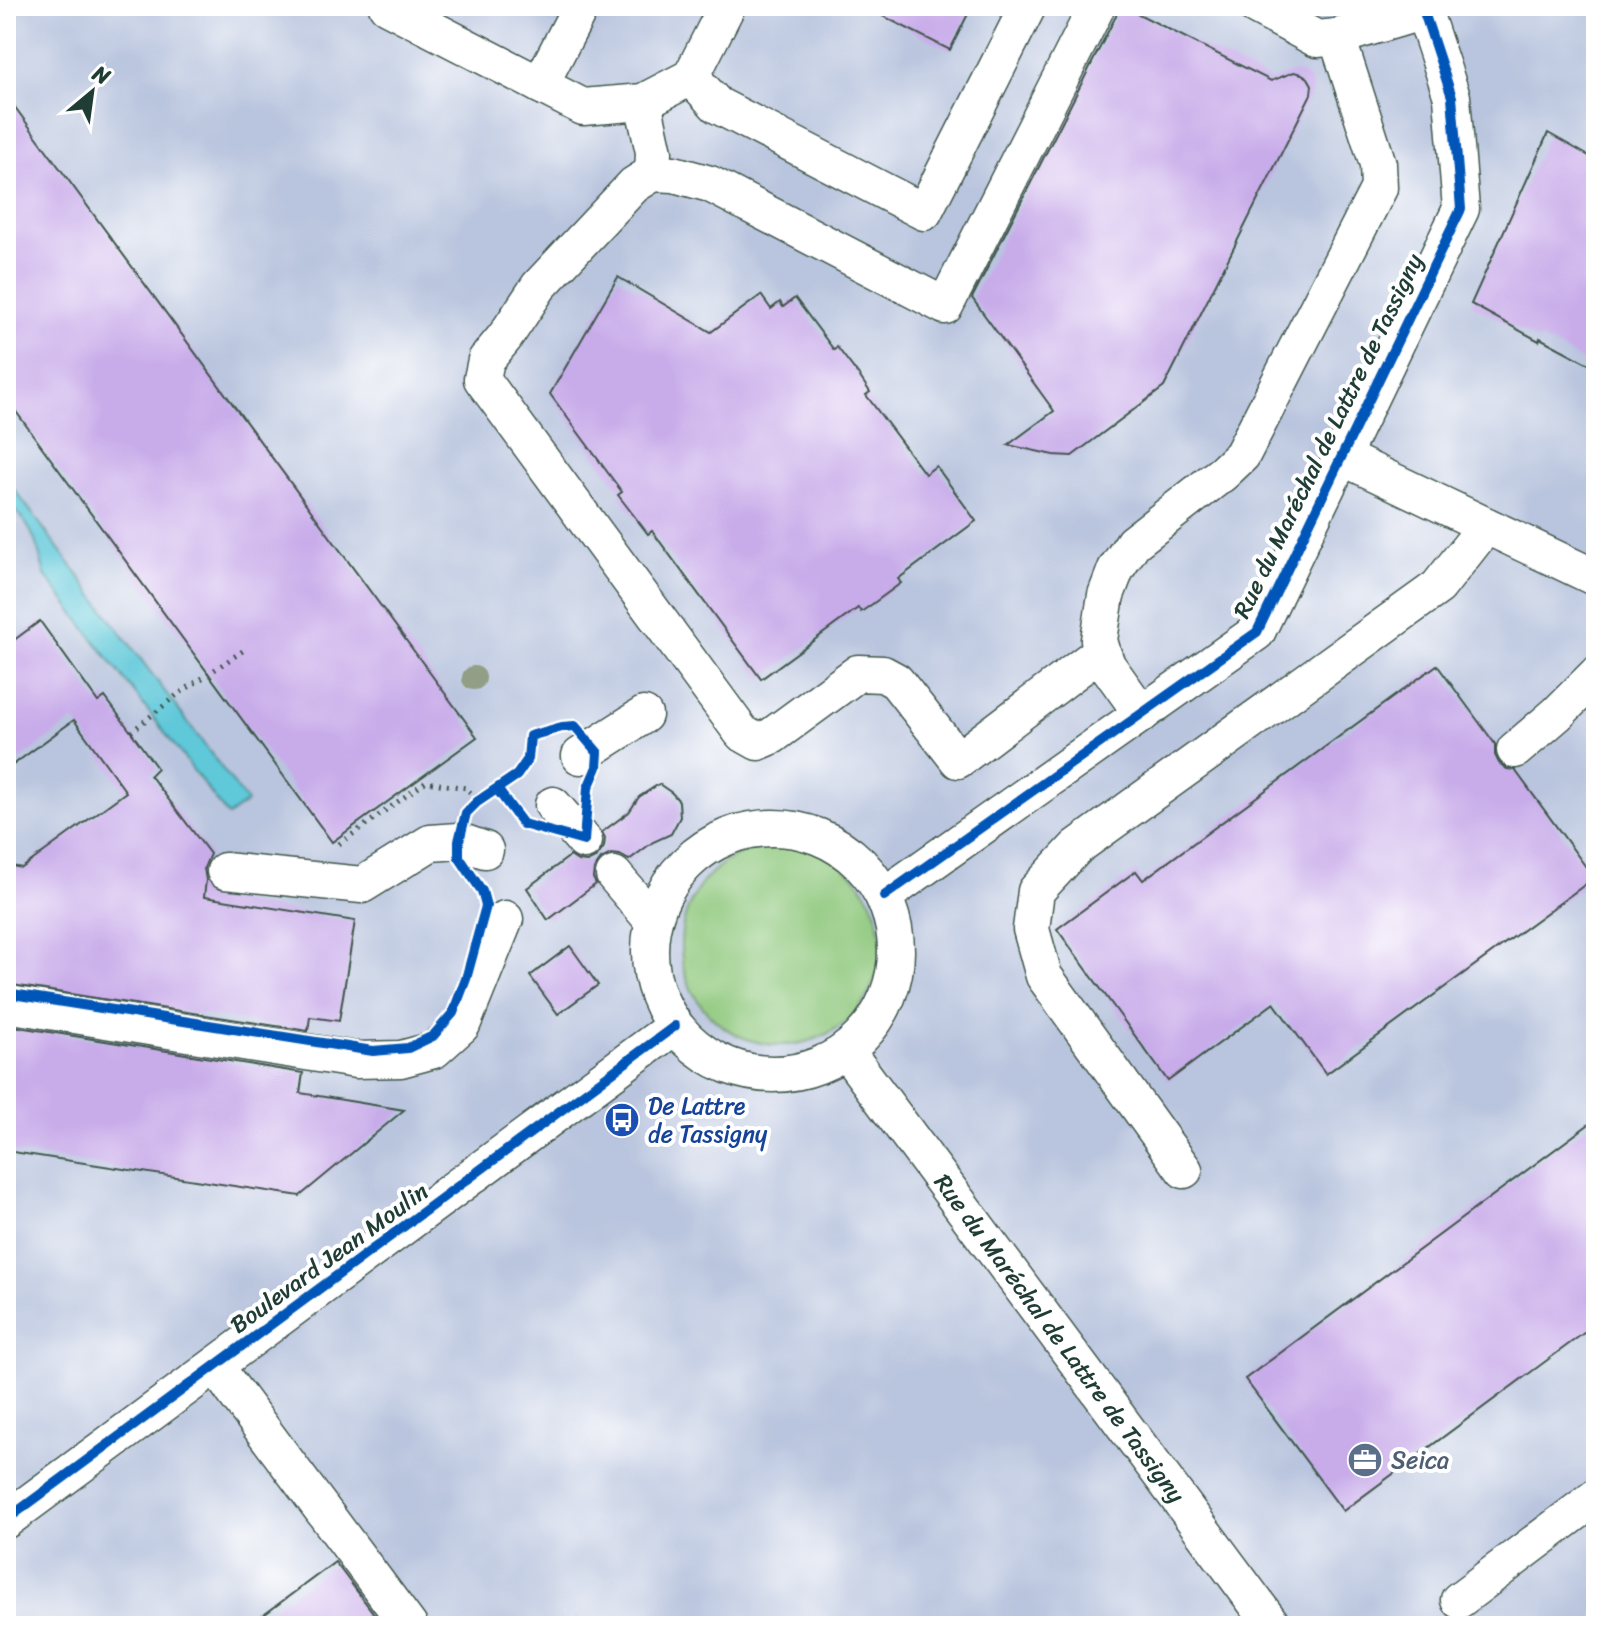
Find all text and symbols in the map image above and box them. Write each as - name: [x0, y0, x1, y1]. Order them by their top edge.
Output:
- north arrow: [52, 52, 132, 132]
- text: N: [84, 54, 118, 96]
- street label: Rue du Maréchal de Lattre de Tassigny: [1221, 246, 1435, 626]
- place label: De Lattre de Tassigny: [648, 1085, 768, 1155]
- bus stop icon: De Lattre de Tassigny: [603, 1101, 641, 1139]
- street label: Rue du Maréchal de Lattre de Tassigny: [923, 1164, 1197, 1513]
- street label: Boulevard Jean Moulin: [221, 1171, 437, 1345]
- place label: Seica: [1391, 1439, 1449, 1481]
- office icon: Seica: [1346, 1441, 1384, 1479]

